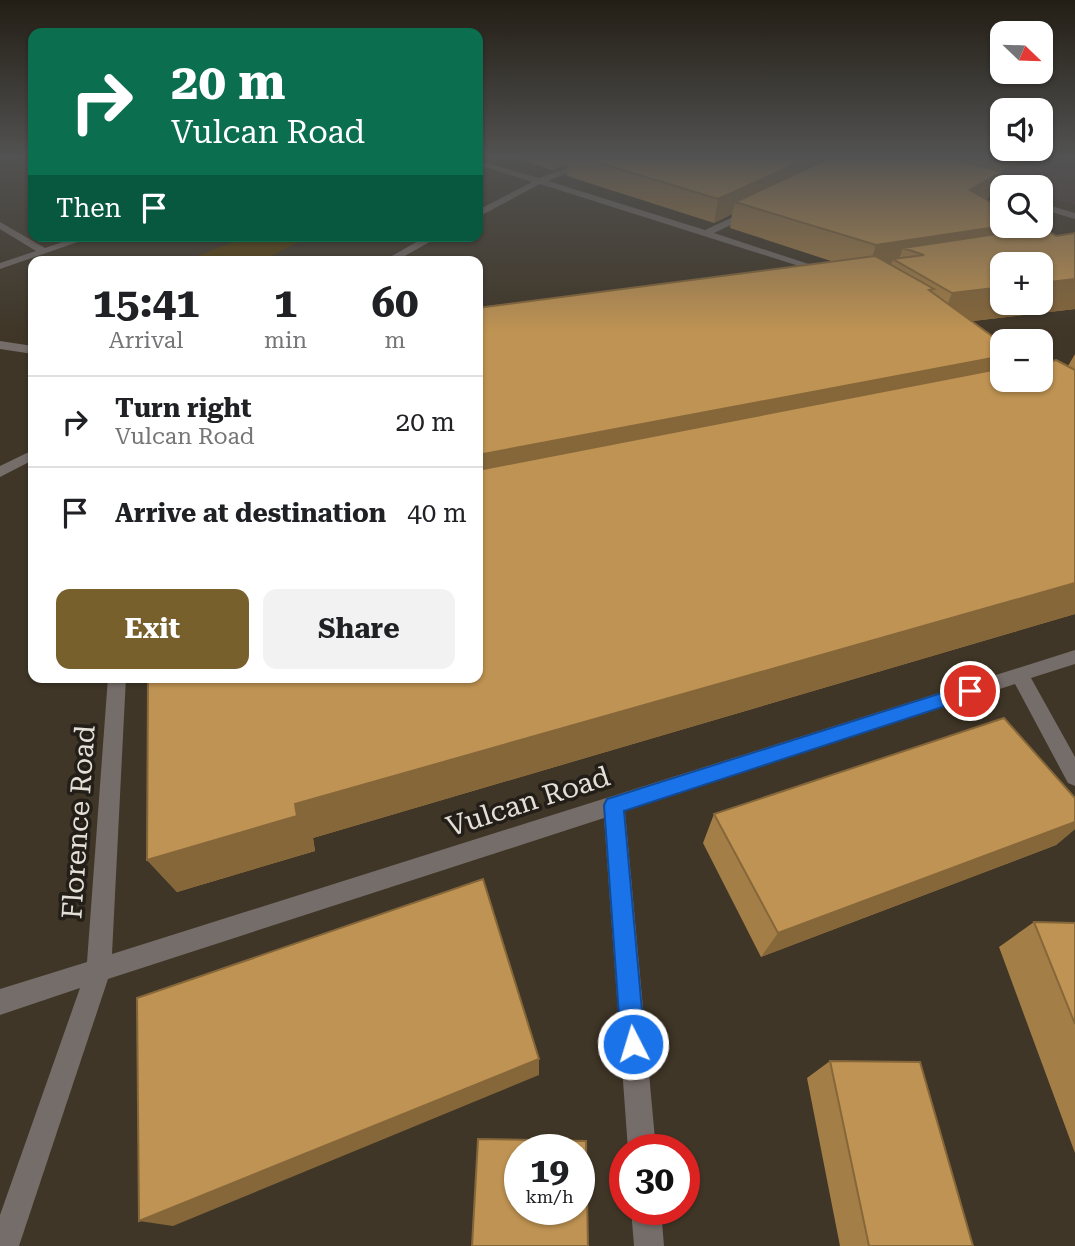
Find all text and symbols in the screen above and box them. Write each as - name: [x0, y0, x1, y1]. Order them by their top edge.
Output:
- north arrow: [990, 21, 1054, 84]
- map controls: [990, 21, 1053, 392]
- text: 20 m: [171, 54, 286, 111]
- icon: right: [56, 56, 147, 147]
- button: sound: [990, 98, 1053, 161]
- text: Vulcan Road: [171, 113, 365, 151]
- button: search: [990, 175, 1053, 238]
- icon: arrive: [135, 189, 173, 227]
- text: Then: [56, 193, 121, 223]
- button: +: [990, 252, 1053, 315]
- text: 15:41: [92, 278, 200, 327]
- text: 1: [274, 278, 297, 327]
- text: 60: [372, 278, 419, 327]
- text: Arrival: [109, 327, 183, 354]
- text: min: [264, 327, 307, 354]
- text: m: [385, 327, 406, 354]
- button: −: [990, 329, 1053, 392]
- text: Turn right: [115, 393, 251, 423]
- icon: right: [56, 403, 94, 441]
- text: 20 m: [396, 407, 455, 437]
- text: Vulcan Road: [115, 423, 254, 450]
- icon: arrive: [56, 494, 94, 532]
- text: Arrive at destination: [115, 498, 386, 528]
- text: 40 m: [407, 498, 467, 528]
- button: Exit: [56, 589, 249, 669]
- button: Share: [263, 589, 455, 669]
- pin: [940, 661, 1000, 721]
- icon: arrive: [951, 672, 989, 710]
- street label: Florence Road: [55, 724, 102, 920]
- street label: Vulcan Road: [442, 760, 614, 843]
- position arrow: [596, 1007, 670, 1081]
- speed limit sign: 30: [609, 1134, 700, 1225]
- text: 19: [530, 1150, 569, 1191]
- text: km/h: [525, 1186, 574, 1207]

